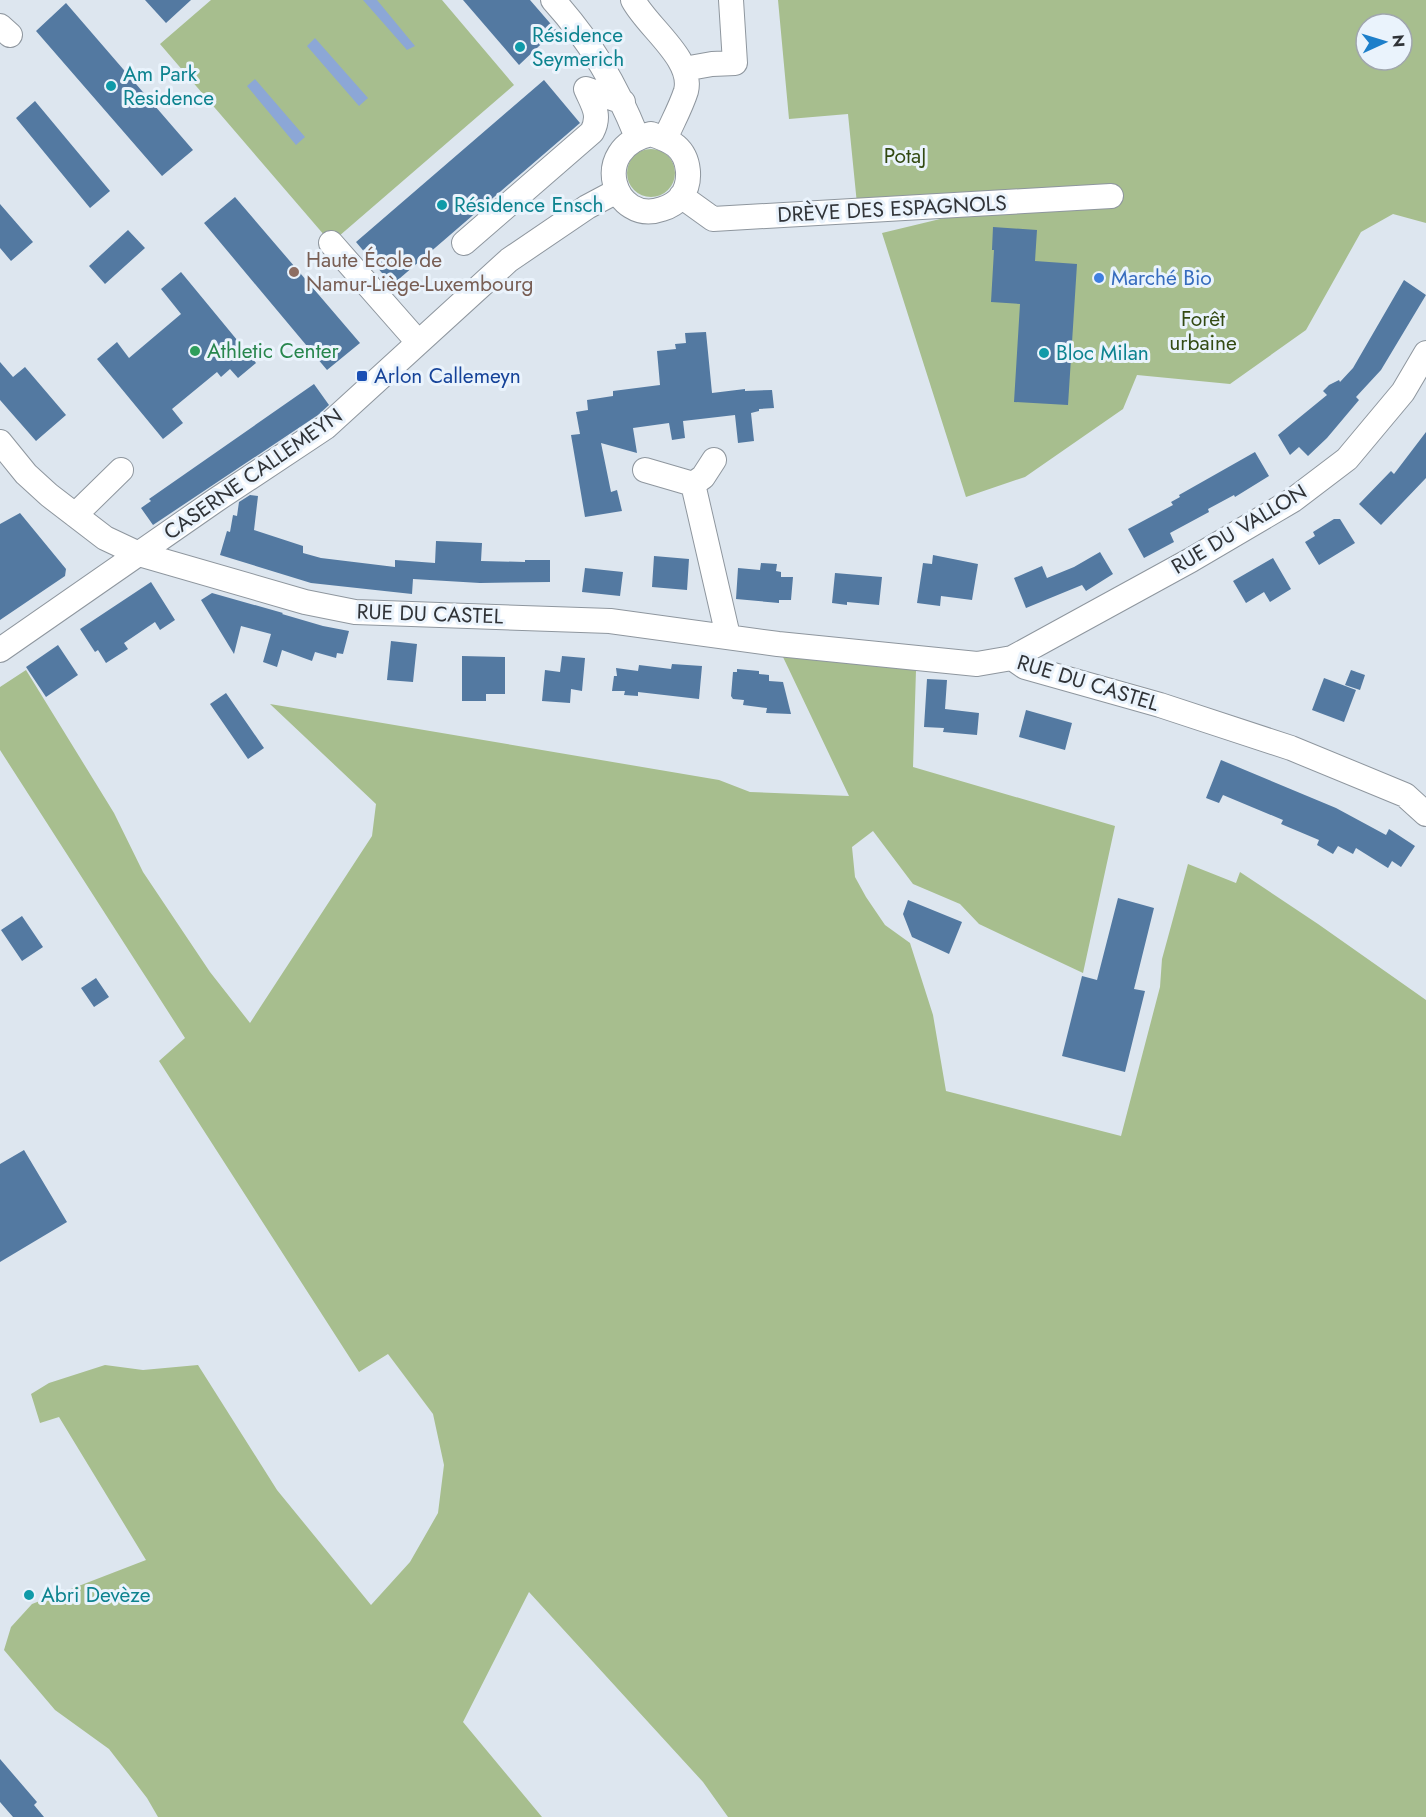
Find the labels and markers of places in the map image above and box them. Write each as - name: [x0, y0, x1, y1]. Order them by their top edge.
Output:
- place label: Résidence Seymerich: [532, 20, 624, 74]
- marker: Résidence Seymerich: [513, 40, 527, 54]
- place label: Am Park Residence: [123, 59, 214, 113]
- marker: Am Park Residence: [104, 79, 118, 93]
- place label: Résidence Ensch: [454, 190, 604, 220]
- marker: Résidence Ensch: [435, 198, 449, 212]
- place label: Haute École de Namur-Liège-Luxembourg: [306, 245, 533, 299]
- place label: Marché Bio: [1111, 263, 1212, 293]
- marker: Haute École de Namur-Liège-Luxembourg: [287, 265, 301, 279]
- marker: Marché Bio: [1092, 271, 1106, 285]
- place label: Athletic Center: [207, 336, 339, 366]
- place label: Bloc Milan: [1056, 338, 1149, 368]
- marker: Athletic Center: [188, 344, 202, 358]
- marker: Bloc Milan: [1037, 346, 1051, 360]
- place label: Arlon Callemeyn: [374, 361, 521, 391]
- marker: Arlon Callemeyn: [355, 369, 369, 383]
- place label: Abri Devèze: [41, 1580, 151, 1610]
- marker: Abri Devèze: [22, 1588, 36, 1602]

